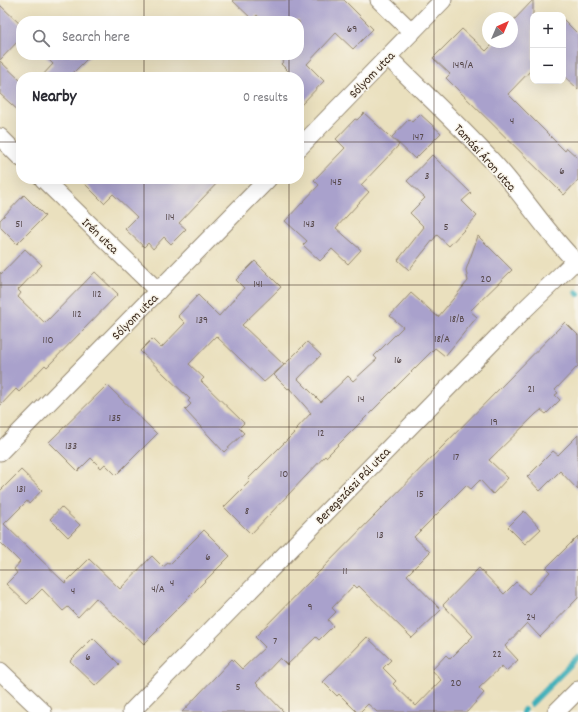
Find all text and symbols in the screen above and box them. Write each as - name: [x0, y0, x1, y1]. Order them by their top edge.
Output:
- north arrow: [482, 12, 518, 48]
- map controls: [530, 12, 566, 84]
- button: +: [530, 12, 566, 48]
- search box: [16, 16, 304, 60]
- house number: 69: [347, 22, 357, 38]
- icon: search: [30, 27, 52, 49]
- text: Search here: [62, 27, 130, 49]
- street label: Sólyom utca: [345, 47, 401, 104]
- button: −: [530, 48, 566, 84]
- house number: 149/A: [452, 58, 474, 74]
- text: Nearby: [32, 86, 76, 110]
- text: 0 results: [243, 89, 288, 108]
- house number: 4: [510, 114, 514, 130]
- street label: Tamási Áron utca: [448, 121, 520, 197]
- house number: 147: [412, 130, 424, 146]
- house number: 6: [559, 164, 565, 180]
- house number: 3: [425, 169, 430, 185]
- house number: 145: [330, 175, 342, 191]
- house number: 114: [165, 210, 175, 226]
- street label: Irén utca: [76, 214, 123, 260]
- house number: 51: [15, 217, 23, 233]
- house number: 143: [303, 217, 315, 233]
- house number: 5: [443, 220, 449, 236]
- house number: 20: [481, 272, 491, 288]
- house number: 141: [253, 277, 263, 293]
- house number: 112: [92, 287, 102, 303]
- street label: Sólyom utca: [108, 289, 164, 345]
- house number: 112: [72, 307, 82, 323]
- house number: 18/B: [449, 312, 465, 328]
- house number: 139: [196, 313, 208, 329]
- house number: 18/A: [434, 332, 450, 348]
- house number: 110: [43, 333, 53, 349]
- house number: 16: [394, 353, 402, 369]
- house number: 21: [527, 382, 535, 398]
- house number: 14: [358, 392, 364, 408]
- house number: 135: [109, 411, 121, 427]
- house number: 19: [490, 415, 498, 431]
- house number: 12: [317, 426, 325, 442]
- house number: 133: [65, 439, 77, 455]
- street label: Beregszászi Pál utca: [312, 443, 396, 530]
- house number: 17: [453, 450, 459, 466]
- house number: 10: [280, 467, 288, 483]
- house number: 131: [16, 482, 26, 498]
- house number: 15: [416, 487, 424, 503]
- house number: 8: [245, 504, 249, 520]
- house number: 13: [376, 528, 384, 544]
- house number: 6: [205, 550, 211, 566]
- house number: 11: [343, 564, 347, 580]
- house number: 4: [170, 576, 174, 592]
- house number: 4/A: [151, 582, 165, 598]
- house number: 4: [71, 584, 75, 600]
- house number: 9: [307, 600, 313, 616]
- house number: 24: [526, 610, 536, 626]
- house number: 7: [273, 634, 277, 650]
- house number: 22: [492, 647, 502, 663]
- house number: 6: [85, 650, 91, 666]
- house number: 20: [451, 676, 461, 692]
- house number: 5: [235, 680, 241, 696]

